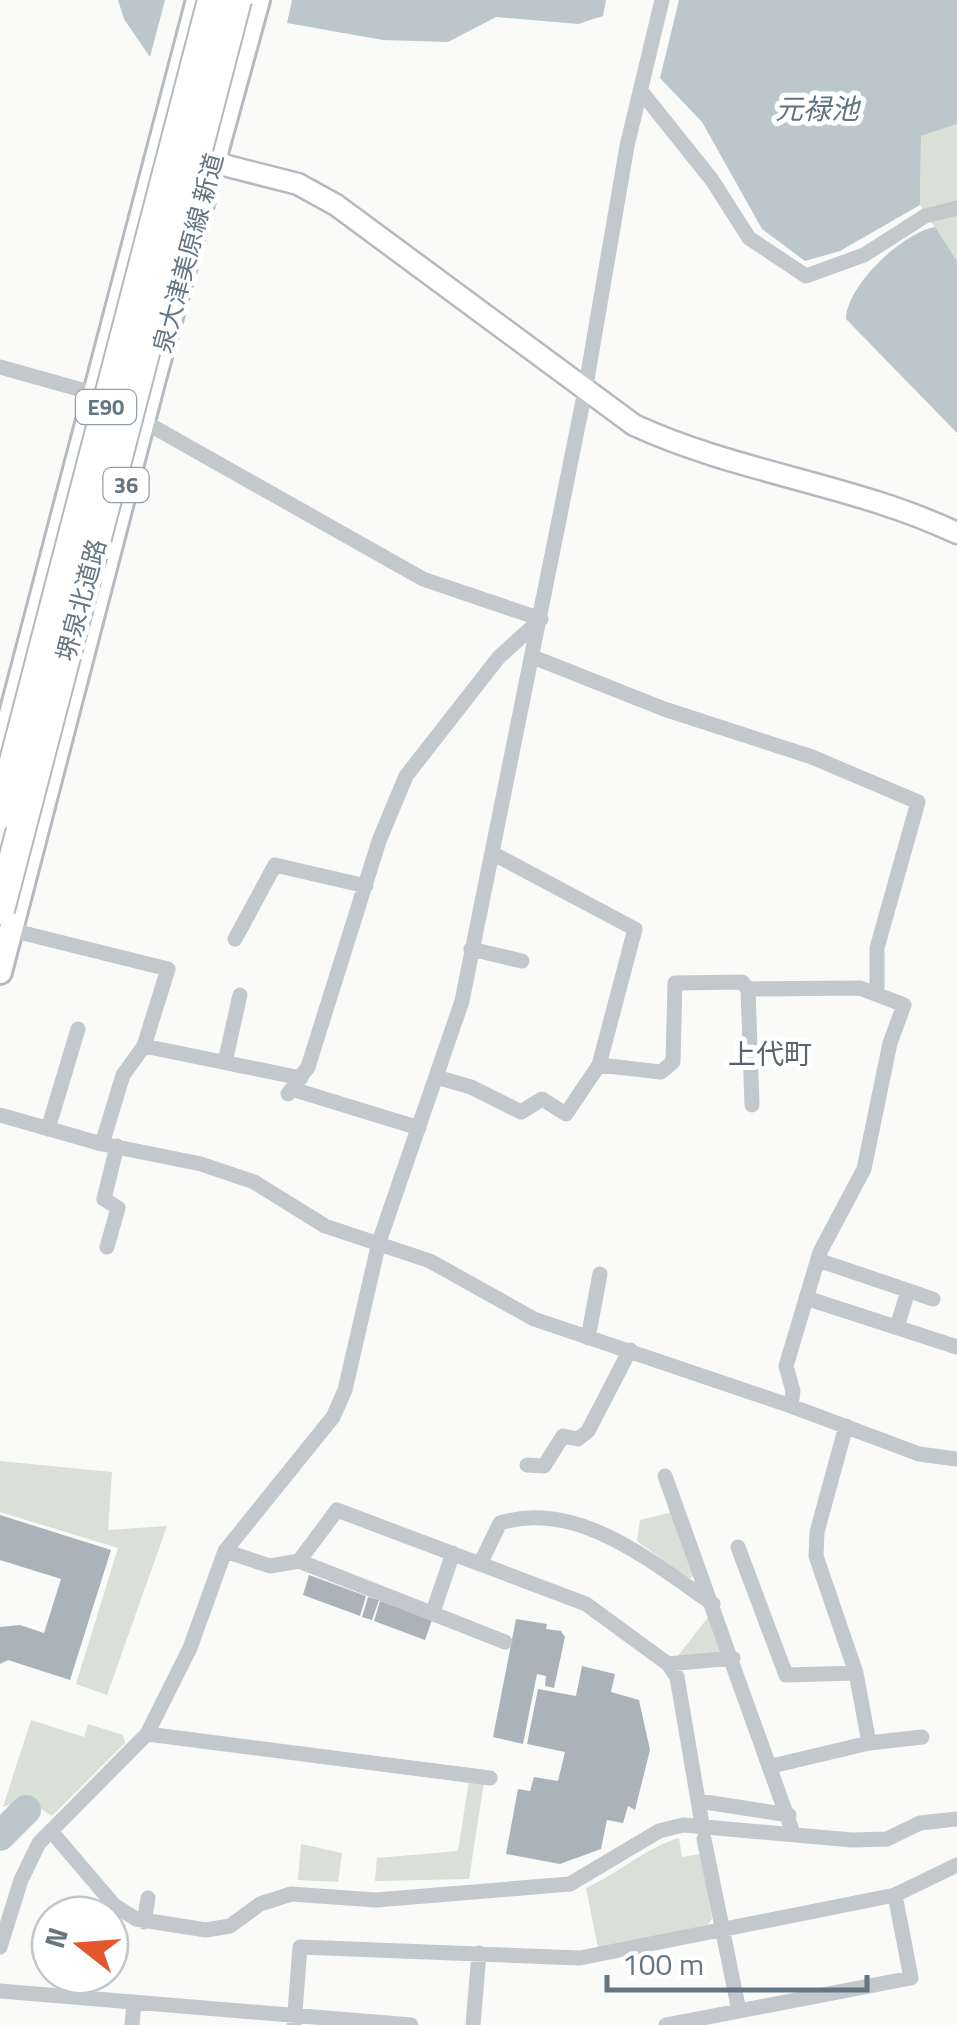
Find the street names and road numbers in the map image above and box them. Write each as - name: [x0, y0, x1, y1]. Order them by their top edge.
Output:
- street label: 泉大津美原線 新道: [143, 149, 233, 357]
- road number: E90: [76, 390, 136, 424]
- road number: 36: [104, 468, 148, 502]
- street label: 堺泉北道路: [46, 535, 116, 665]

